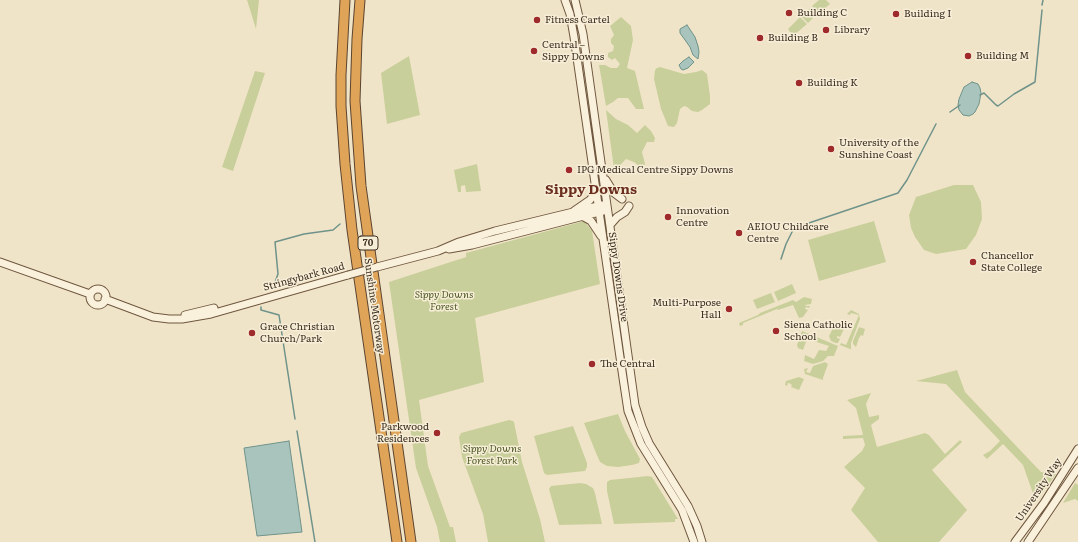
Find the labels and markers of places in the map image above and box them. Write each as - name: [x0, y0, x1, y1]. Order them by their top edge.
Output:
- place label: Building C: [797, 7, 847, 19]
- marker: Building C: [784, 8, 794, 18]
- place label: Building I: [904, 8, 951, 20]
- marker: Building I: [891, 9, 901, 19]
- place label: Fitness Cartel: [545, 14, 610, 26]
- marker: Fitness Cartel: [532, 15, 542, 25]
- place label: Library: [834, 24, 870, 36]
- marker: Library: [821, 25, 831, 35]
- place label: Building B: [768, 32, 818, 44]
- marker: Building B: [755, 33, 765, 43]
- place label: Central – Sippy Downs: [542, 39, 604, 62]
- marker: Central – Sippy Downs: [529, 46, 539, 56]
- place label: Building M: [976, 50, 1029, 62]
- marker: Building M: [963, 51, 973, 61]
- place label: Building K: [807, 77, 858, 89]
- marker: Building K: [794, 78, 804, 88]
- place label: University of the Sunshine Coast: [839, 137, 919, 160]
- marker: University of the Sunshine Coast: [826, 144, 836, 154]
- place label: IPG Medical Centre Sippy Downs: [577, 164, 733, 176]
- marker: IPG Medical Centre Sippy Downs: [564, 165, 574, 175]
- place label: Innovation Centre: [676, 205, 729, 228]
- marker: Innovation Centre: [663, 212, 673, 222]
- place label: AEIOU Childcare Centre: [747, 221, 829, 244]
- marker: AEIOU Childcare Centre: [734, 228, 744, 238]
- place label: Chancellor State College: [981, 250, 1042, 274]
- marker: Chancellor State College: [968, 257, 978, 267]
- place label: Multi-Purpose Hall: [652, 297, 721, 320]
- marker: Multi-Purpose Hall: [724, 304, 734, 314]
- place label: Siena Catholic School: [784, 319, 852, 342]
- place label: Grace Christian Church/Park: [260, 321, 335, 344]
- marker: Siena Catholic School: [771, 326, 781, 336]
- marker: Grace Christian Church/Park: [247, 328, 257, 338]
- place label: The Central: [600, 358, 655, 370]
- marker: The Central: [587, 359, 597, 369]
- place label: Parkwood Residences: [377, 421, 429, 444]
- marker: Parkwood Residences: [432, 428, 442, 438]

